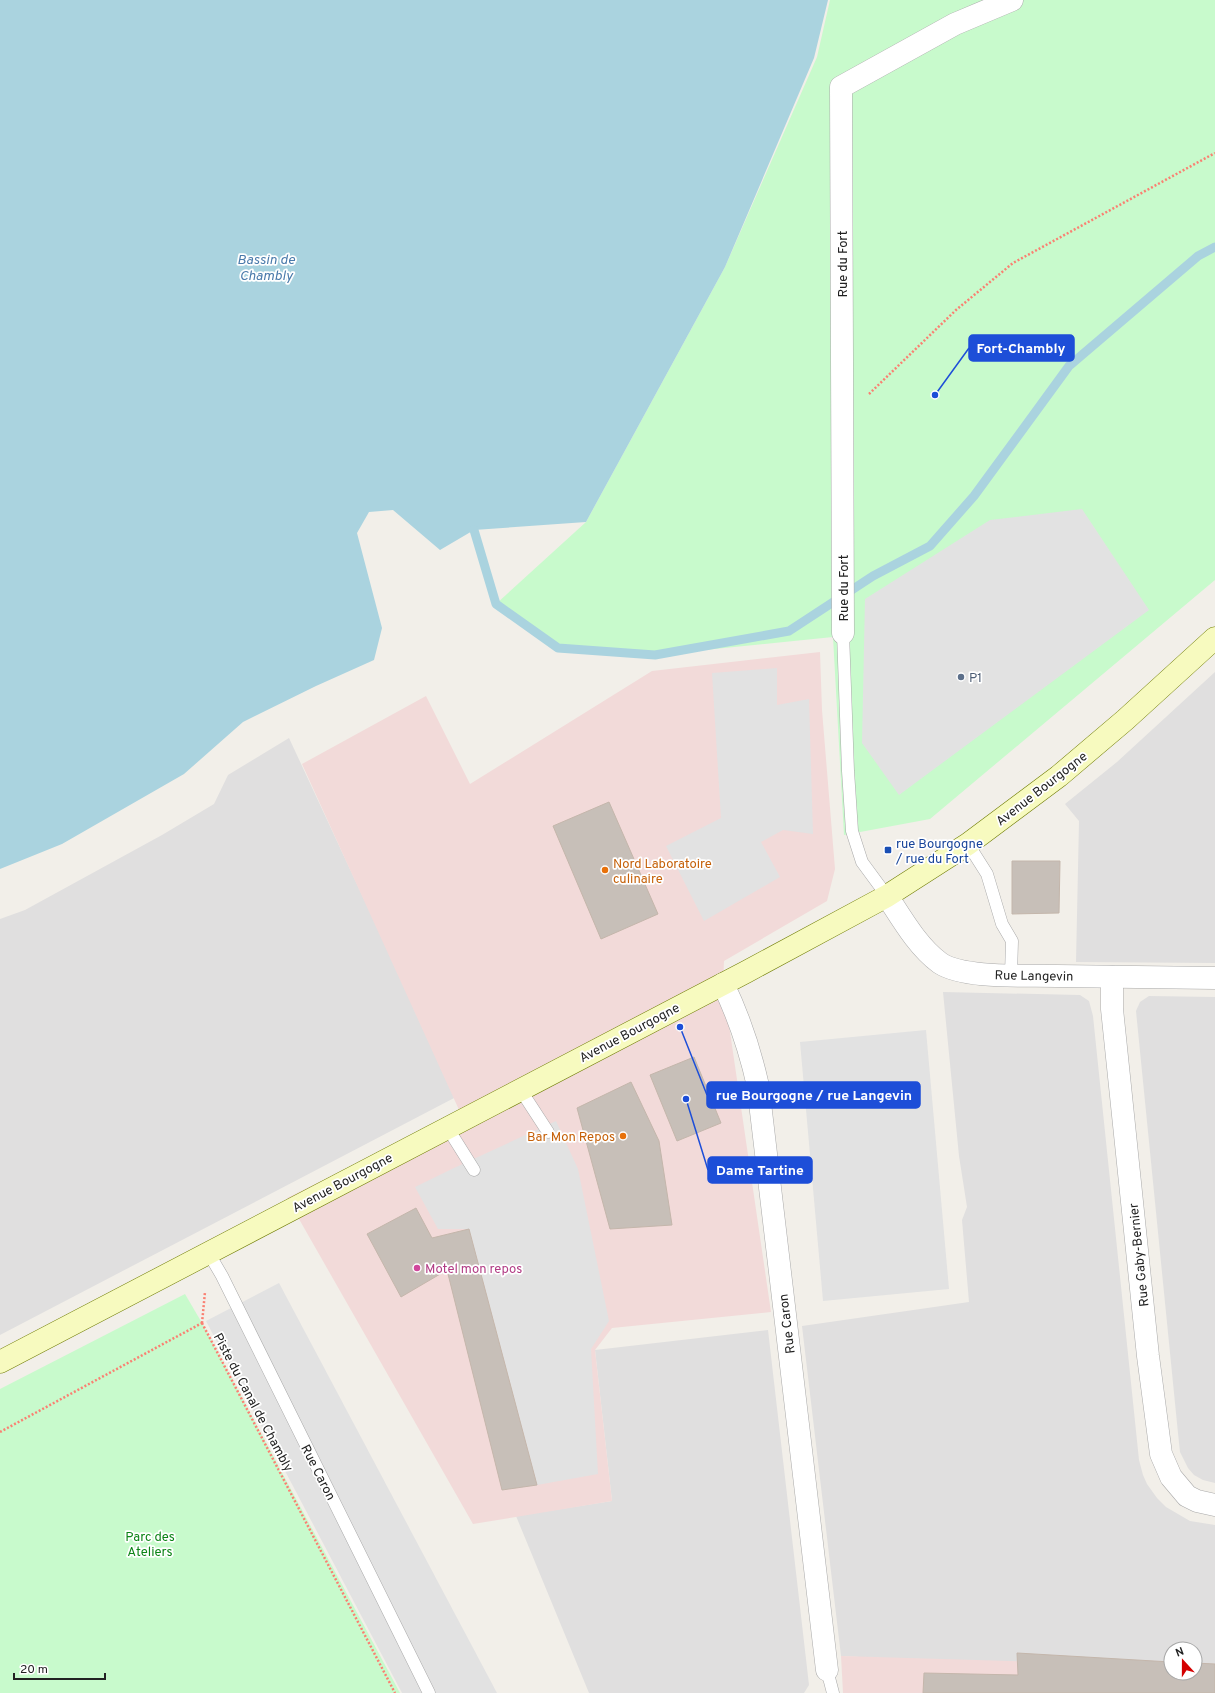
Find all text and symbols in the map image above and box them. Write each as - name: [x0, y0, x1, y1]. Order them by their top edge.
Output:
- street label: Rue du Fort: [836, 230, 852, 298]
- water label: Bassin de Chambly: [237, 252, 296, 285]
- callout: Fort-Chambly: [969, 335, 1074, 361]
- text: Fort-Chambly: [977, 341, 1065, 358]
- street label: Rue du Fort: [837, 554, 853, 622]
- place label: P1: [969, 671, 982, 687]
- marker: P1: [956, 672, 966, 682]
- street label: Avenue Bourgogne: [993, 749, 1091, 830]
- place label: rue Bourgogne / rue du Fort: [895, 837, 983, 868]
- marker: rue Bourgogne / rue du Fort: [883, 845, 893, 855]
- place label: Nord Laboratoire culinaire: [613, 857, 712, 888]
- marker: Nord Laboratoire culinaire: [600, 865, 610, 875]
- street label: Rue Langevin: [994, 968, 1074, 986]
- street label: Avenue Bourgogne: [577, 1001, 683, 1067]
- callout: rue Bourgogne / rue Langevin: [707, 1082, 920, 1108]
- text: rue Bourgogne / rue Langevin: [716, 1088, 912, 1105]
- place label: Bar Mon Repos: [527, 1130, 615, 1146]
- marker: Bar Mon Repos: [618, 1131, 628, 1141]
- street label: Avenue Bourgogne: [290, 1151, 396, 1217]
- callout: Dame Tartine: [708, 1157, 812, 1183]
- text: Dame Tartine: [716, 1163, 804, 1180]
- street label: Rue Gaby-Bernier: [1127, 1202, 1153, 1307]
- place label: Motel mon repos: [425, 1262, 522, 1278]
- marker: Motel mon repos: [412, 1263, 422, 1273]
- street label: Rue Caron: [776, 1293, 800, 1355]
- street label: Piste du Canal de Chambly: [209, 1331, 296, 1475]
- street label: Rue Caron: [296, 1442, 338, 1503]
- park label: Parc des Ateliers: [125, 1530, 175, 1561]
- north arrow: [1163, 1641, 1203, 1681]
- text: N: [1174, 1645, 1186, 1661]
- scale bar: [14, 1655, 105, 1681]
- text: 20 m: [20, 1662, 48, 1678]

